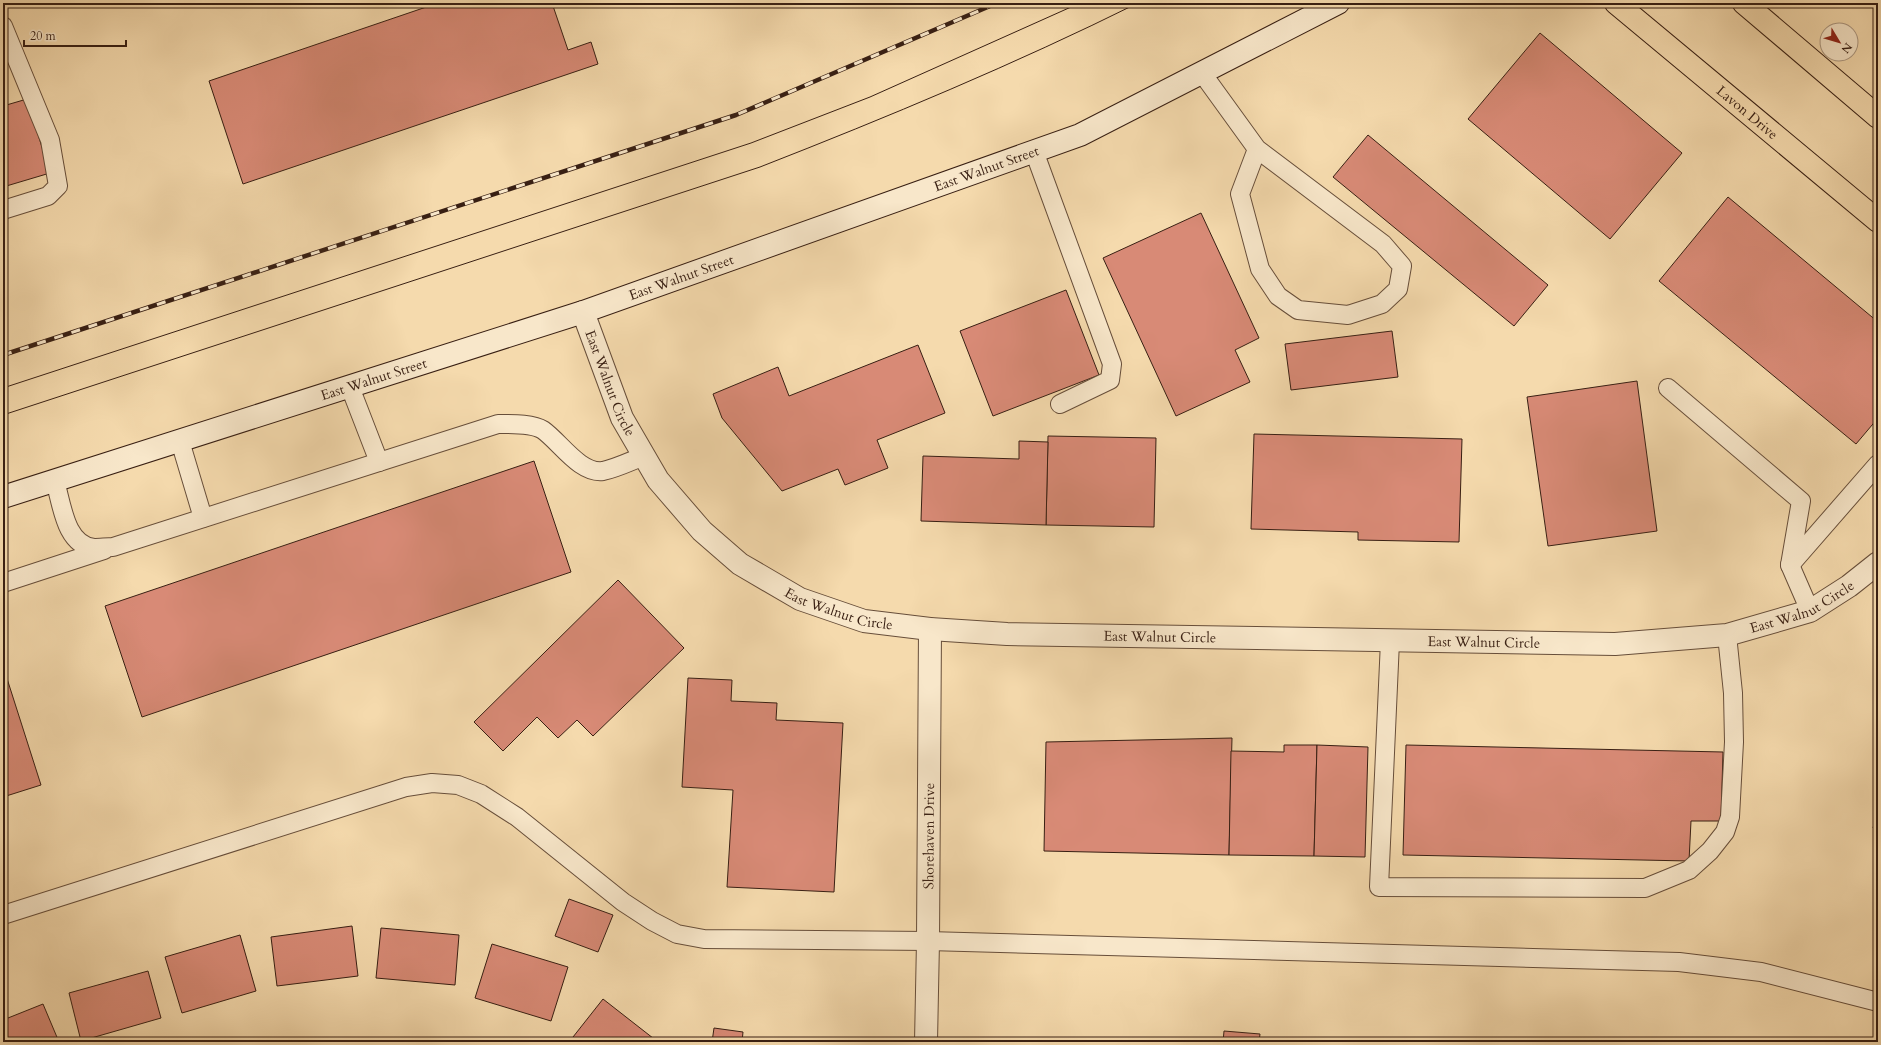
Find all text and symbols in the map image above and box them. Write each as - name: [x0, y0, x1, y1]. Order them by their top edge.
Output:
- scale bar: [24, 22, 126, 48]
- north arrow: [1819, 22, 1859, 62]
- text: 20 m: [30, 28, 57, 44]
- text: N: [1837, 39, 1855, 57]
- street label: Lavon Drive: [1712, 82, 1782, 144]
- street label: East Walnut Street: [931, 141, 1042, 196]
- street label: East Walnut Street: [626, 250, 737, 305]
- street label: East Walnut Circle: [580, 327, 640, 440]
- street label: East Walnut Street: [318, 353, 430, 405]
- street label: East Walnut Circle: [1748, 576, 1858, 638]
- street label: East Walnut Circle: [781, 583, 894, 634]
- street label: East Walnut Circle: [1103, 627, 1216, 647]
- street label: East Walnut Circle: [1427, 632, 1540, 653]
- street label: Shorehaven Drive: [919, 783, 939, 889]

